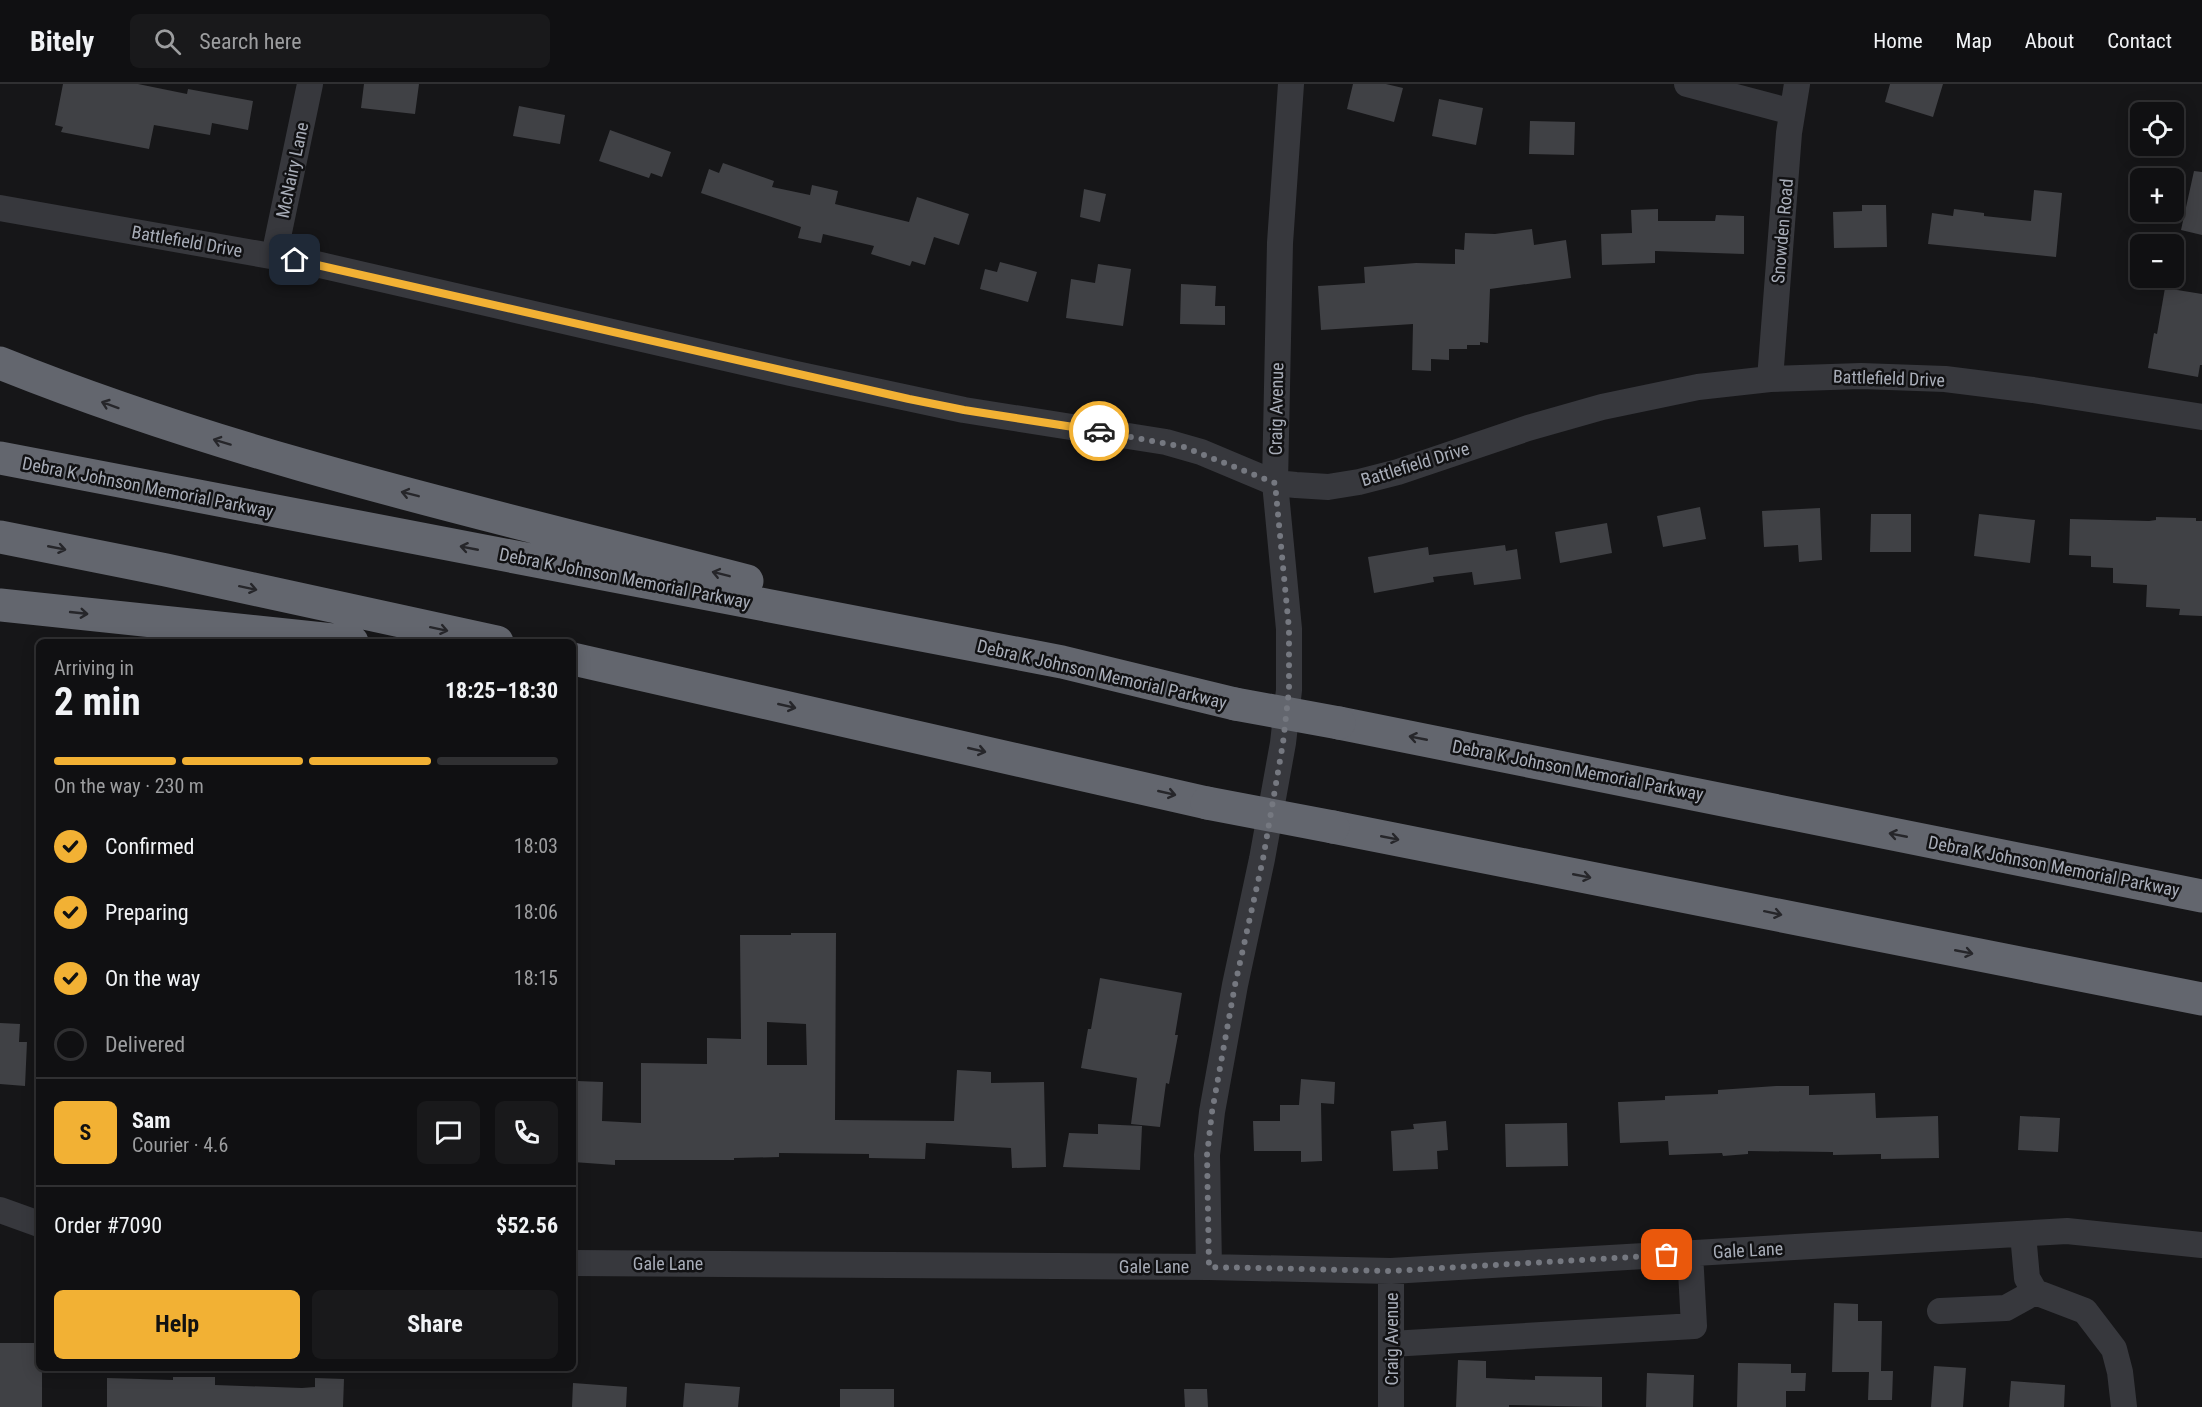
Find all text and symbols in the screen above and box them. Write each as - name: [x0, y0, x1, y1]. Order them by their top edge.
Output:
- search box: [130, 14, 550, 68]
- text: Bitely: [30, 25, 94, 58]
- icon: search: [151, 25, 184, 58]
- text: Search here: [199, 29, 302, 54]
- text: Home: [1873, 29, 1923, 53]
- text: Map: [1956, 29, 1992, 53]
- text: About: [2025, 29, 2074, 53]
- text: Contact: [2107, 29, 2172, 53]
- map controls: [2130, 102, 2184, 288]
- button: locate: [2130, 102, 2184, 156]
- street label: McNairy Lane: [272, 120, 312, 220]
- button: +: [2130, 168, 2184, 222]
- street label: Snowden Road: [1767, 178, 1797, 284]
- street label: Battlefield Drive: [130, 221, 244, 261]
- pin: [269, 234, 320, 285]
- button: −: [2130, 234, 2184, 288]
- icon: home: [278, 243, 311, 276]
- street label: Craig Avenue: [1265, 362, 1287, 456]
- street label: Battlefield Drive: [1833, 366, 1945, 390]
- one-way arrow: [101, 398, 120, 409]
- courier: [1069, 401, 1129, 461]
- icon: car: [1083, 415, 1116, 448]
- one-way arrow: [213, 436, 232, 447]
- street label: Battlefield Drive: [1358, 438, 1472, 490]
- street label: Debra K Johnson Memorial Parkway: [21, 452, 276, 522]
- one-way arrow: [401, 488, 420, 500]
- one-way arrow: [459, 542, 479, 553]
- one-way arrow: [47, 543, 67, 554]
- street label: Debra K Johnson Memorial Parkway: [498, 543, 753, 613]
- one-way arrow: [712, 568, 731, 580]
- one-way arrow: [239, 582, 258, 594]
- one-way arrow: [69, 608, 88, 619]
- one-way arrow: [429, 624, 448, 636]
- street label: Debra K Johnson Memorial Parkway: [975, 635, 1229, 713]
- text: Arriving in: [54, 656, 134, 680]
- text: 18:25–18:30: [445, 678, 558, 703]
- text: 2 min: [54, 679, 141, 725]
- one-way arrow: [777, 701, 796, 713]
- one-way arrow: [1409, 732, 1428, 743]
- street label: Debra K Johnson Memorial Parkway: [1451, 735, 1706, 805]
- one-way arrow: [967, 745, 986, 756]
- text: On the way · 230 m: [54, 774, 204, 798]
- one-way arrow: [1157, 788, 1176, 800]
- one-way arrow: [1888, 829, 1908, 840]
- icon: check: [54, 830, 87, 863]
- street label: Debra K Johnson Memorial Parkway: [1927, 831, 2182, 901]
- one-way arrow: [1380, 833, 1400, 844]
- text: Confirmed: [105, 834, 194, 859]
- text: 18:03: [514, 834, 558, 858]
- one-way arrow: [1571, 871, 1591, 882]
- icon: check: [54, 896, 87, 929]
- text: Preparing: [105, 900, 189, 925]
- text: 18:06: [514, 900, 558, 924]
- one-way arrow: [1763, 908, 1782, 919]
- one-way arrow: [1954, 947, 1973, 958]
- icon: check: [54, 962, 87, 995]
- text: On the way: [105, 966, 200, 991]
- text: 18:15: [514, 966, 558, 990]
- text: Delivered: [105, 1032, 185, 1057]
- button: chat: [417, 1101, 480, 1164]
- button: phone: [495, 1101, 558, 1164]
- text: Sam: [132, 1108, 171, 1133]
- text: S: [80, 1120, 91, 1145]
- text: Courier · 4.6: [132, 1133, 228, 1157]
- text: Order #7090: [54, 1213, 162, 1238]
- text: $52.56: [496, 1213, 558, 1238]
- pin: [1641, 1229, 1692, 1280]
- icon: bag: [1650, 1238, 1683, 1271]
- street label: Gale Lane: [1712, 1238, 1784, 1262]
- street label: Gale Lane: [633, 1253, 703, 1274]
- street label: Gale Lane: [1119, 1256, 1189, 1277]
- button: Help: [54, 1290, 300, 1359]
- button: Share: [312, 1290, 558, 1359]
- street label: Craig Avenue: [1381, 1293, 1402, 1385]

